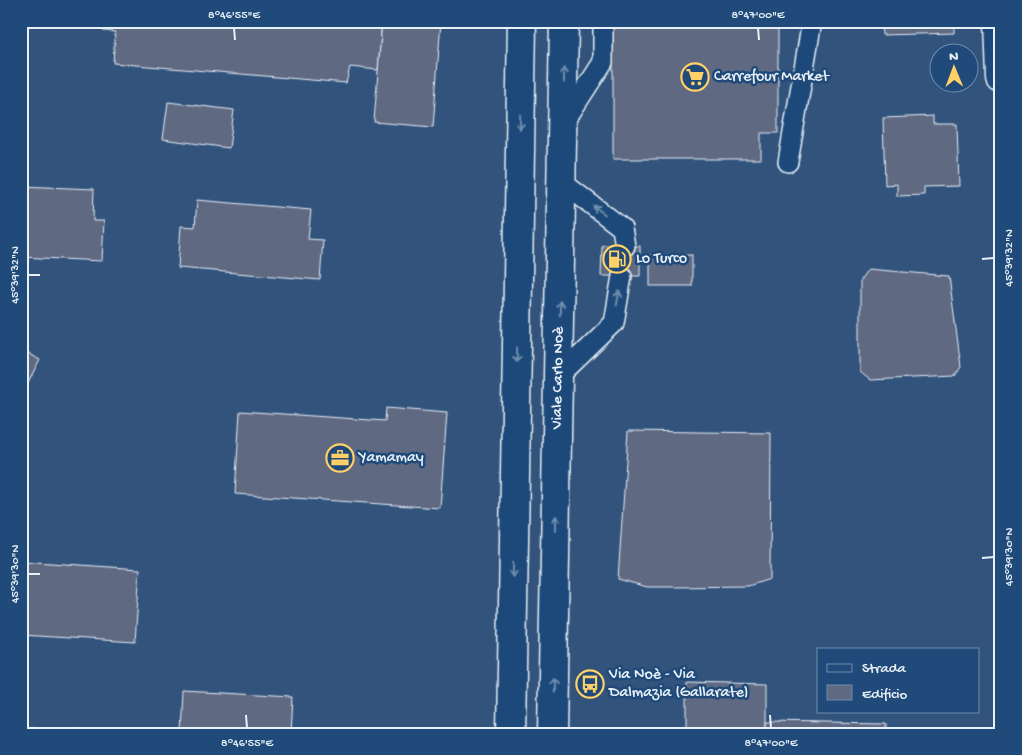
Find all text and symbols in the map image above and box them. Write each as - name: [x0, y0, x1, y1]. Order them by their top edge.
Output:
- text: 8°46'55"E: [208, 9, 260, 23]
- text: 8°47'00"E: [731, 9, 785, 23]
- north arrow: [930, 42, 980, 92]
- text: N: [949, 49, 959, 66]
- supermarket icon: Carrefour Market: [680, 62, 710, 92]
- one-way arrow: [559, 67, 569, 84]
- place label: Carrefour Market: [714, 68, 830, 87]
- one-way arrow: [515, 114, 525, 130]
- one-way arrow: [593, 205, 606, 216]
- text: 45°39'32"N: [1003, 229, 1017, 287]
- fuel station icon: Lo Turco: [602, 244, 632, 274]
- text: 45°39'32"N: [9, 246, 23, 304]
- place label: Lo Turco: [636, 250, 687, 269]
- one-way arrow: [614, 291, 624, 307]
- one-way arrow: [555, 300, 565, 316]
- street label: Viale Carlo Noè: [549, 326, 569, 430]
- one-way arrow: [512, 346, 522, 363]
- office icon: Yamamay: [325, 443, 355, 473]
- place label: Yamamay: [357, 449, 424, 468]
- one-way arrow: [551, 515, 561, 531]
- text: 45°39'30"N: [1003, 528, 1017, 586]
- text: 45°39'30"N: [9, 545, 23, 603]
- one-way arrow: [508, 562, 517, 578]
- legend: [817, 648, 980, 712]
- text: Strada: [862, 660, 907, 678]
- place label: Via Noè - Via Dalmazia (Gallarate): [608, 666, 749, 703]
- bus stop icon: Via Noè - Via Dalmazia (Gallarate): [575, 669, 605, 699]
- one-way arrow: [548, 677, 558, 694]
- text: Edificio: [862, 686, 908, 704]
- text: 8°46'55"E: [221, 737, 273, 751]
- text: 8°47'00"E: [744, 737, 798, 751]

